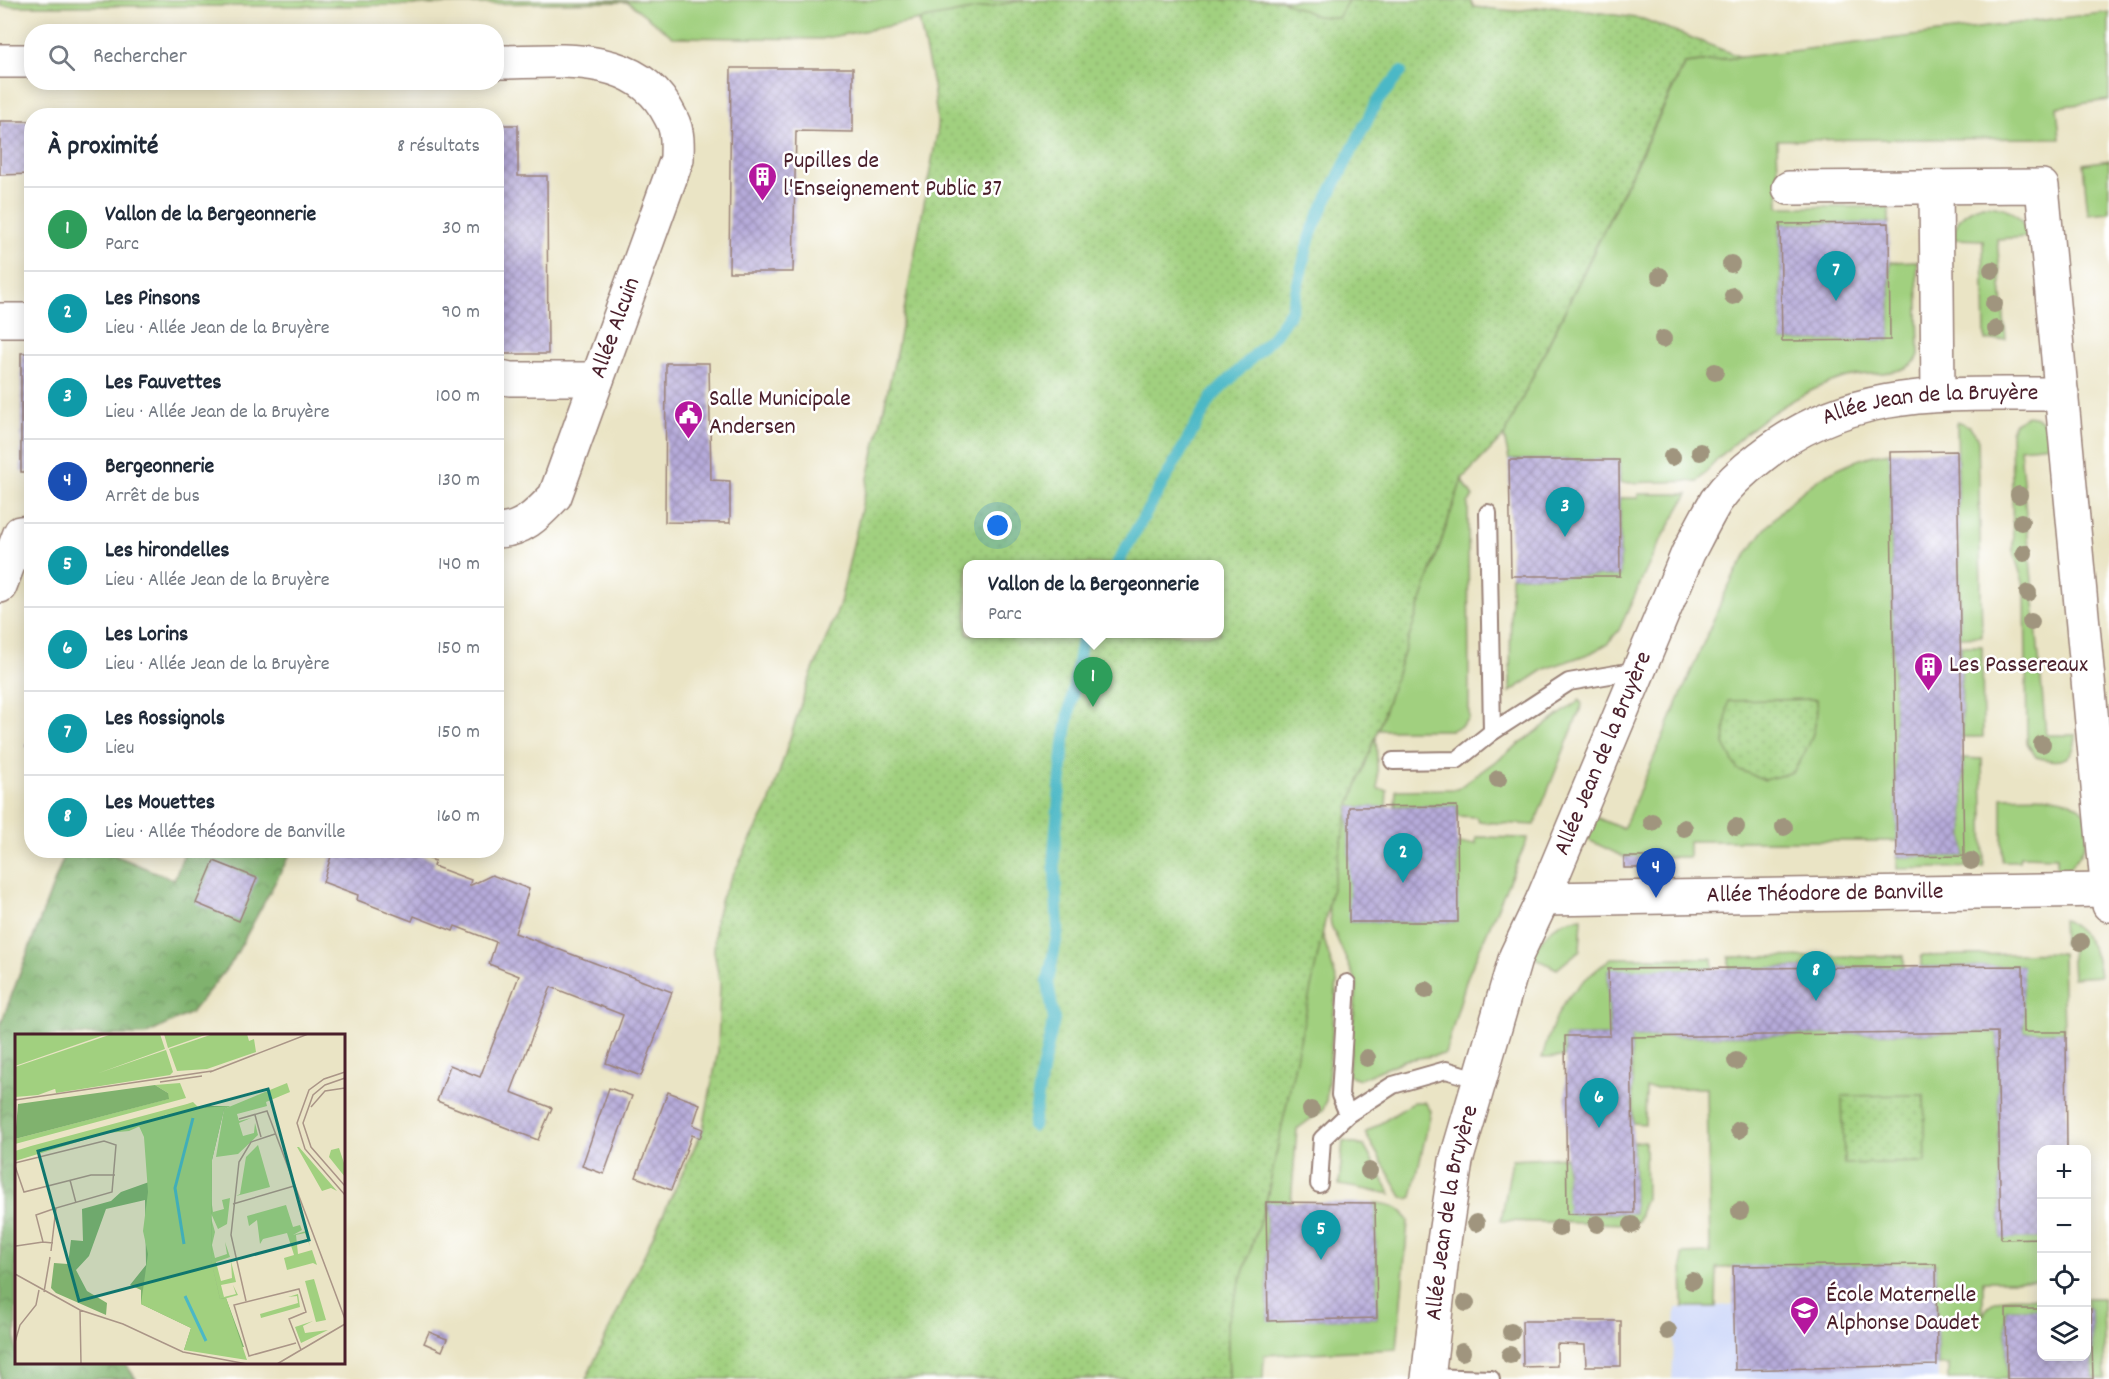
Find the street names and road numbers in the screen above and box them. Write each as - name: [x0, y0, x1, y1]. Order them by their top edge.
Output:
- street label: Allée Alcuin: [582, 273, 650, 383]
- street label: Allée Jean de la Bruyère: [1817, 377, 2039, 435]
- street label: Allée Jean de la Bruyère: [1546, 647, 1662, 861]
- street label: Allée Théodore de Banville: [1706, 876, 1944, 913]
- street label: Allée Jean de la Bruyère: [1418, 1101, 1488, 1322]

